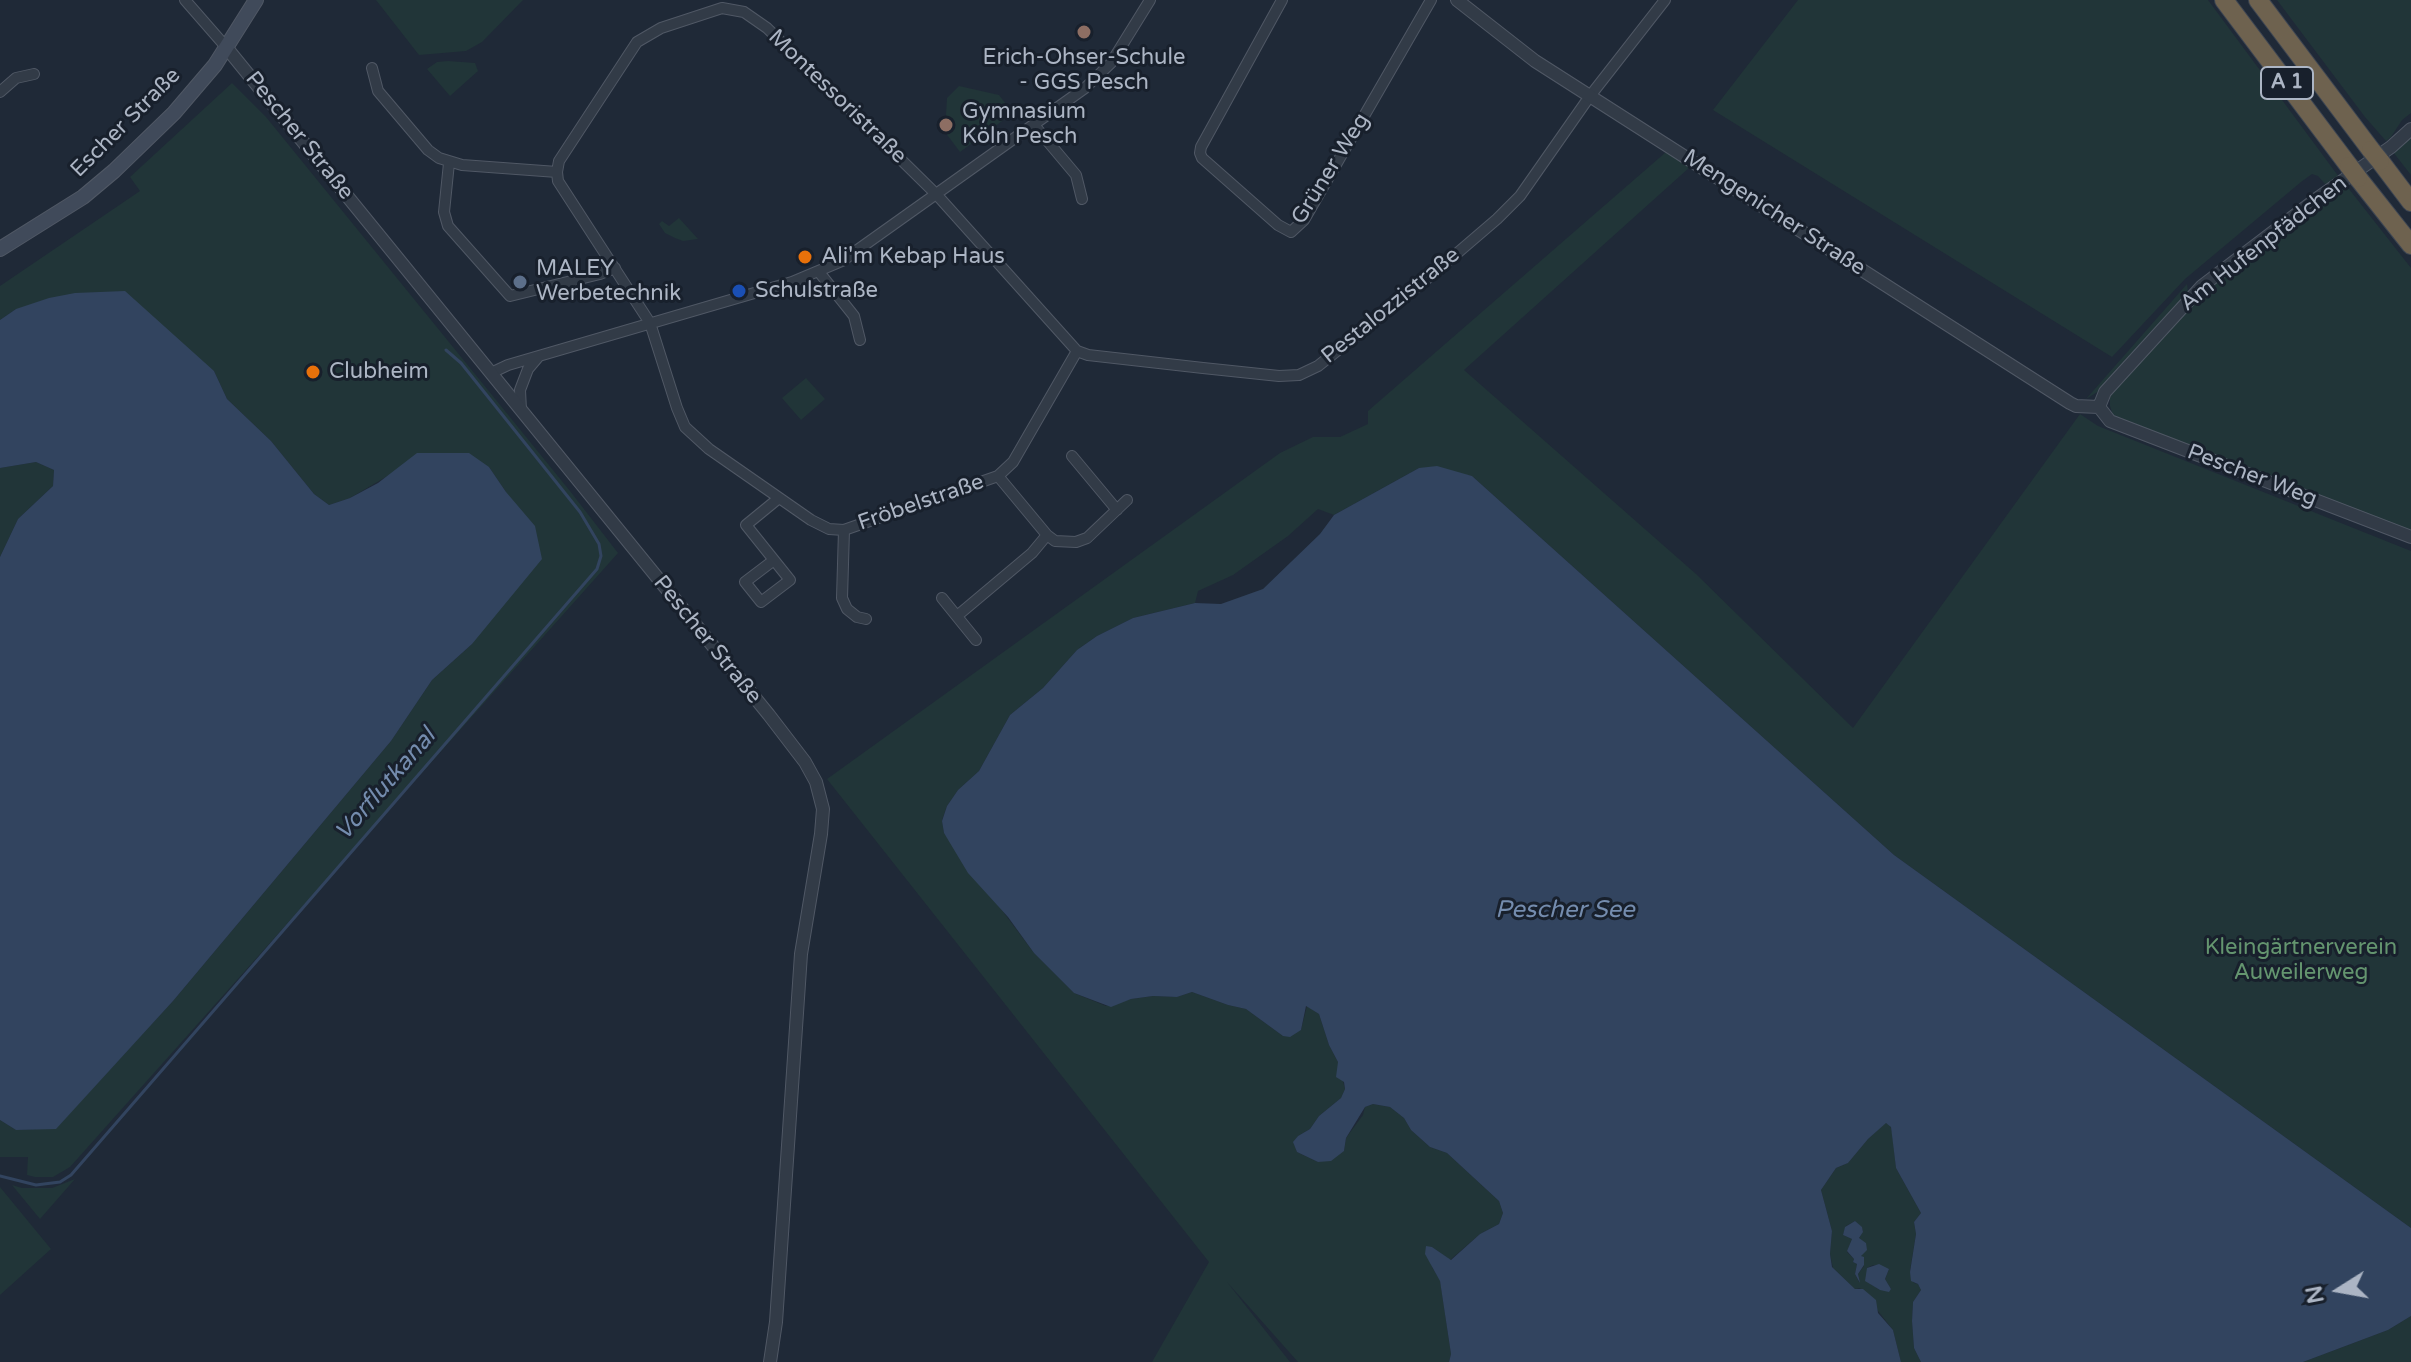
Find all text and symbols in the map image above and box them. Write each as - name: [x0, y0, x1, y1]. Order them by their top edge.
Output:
- marker: Erich-Ohser-Schule - GGS Pesch: [1075, 23, 1093, 41]
- street label: Montessoristraße: [762, 24, 912, 170]
- place label: Erich-Ohser-Schule - GGS Pesch: [983, 45, 1185, 96]
- street label: Escher Straße: [66, 63, 186, 183]
- street label: Pescher Straße: [239, 67, 359, 205]
- road number: A 1: [2261, 67, 2313, 99]
- place label: Gymnasium Köln Pesch: [962, 99, 1086, 150]
- street label: Grüner Weg: [1286, 109, 1376, 229]
- marker: Gymnasium Köln Pesch: [937, 116, 955, 134]
- street label: Mengenicher Straße: [1678, 144, 1870, 282]
- street label: Am Hufenpfädchen: [2175, 171, 2353, 317]
- street label: Pestalozzistraße: [1317, 242, 1465, 370]
- place label: Ali'm Kebap Haus: [821, 244, 1005, 270]
- marker: Ali'm Kebap Haus: [796, 248, 814, 266]
- place label: MALEY Werbetechnik: [536, 256, 681, 308]
- marker: MALEY Werbetechnik: [511, 273, 529, 291]
- place label: Schulstraße: [755, 278, 878, 304]
- marker: Schulstraße: [730, 282, 748, 300]
- place label: Clubheim: [329, 359, 429, 385]
- marker: Clubheim: [304, 363, 322, 381]
- street label: Pescher Weg: [2183, 439, 2321, 513]
- street label: Fröbelstraße: [855, 469, 987, 537]
- street label: Pescher Straße: [647, 571, 767, 709]
- water label: Vorflutkanal: [330, 723, 442, 847]
- water label: Pescher See: [1495, 897, 1635, 925]
- park label: Kleingärtnerverein Auweilerweg: [2205, 935, 2397, 986]
- north arrow: [2299, 1250, 2379, 1330]
- text: N: [2301, 1283, 2330, 1306]

